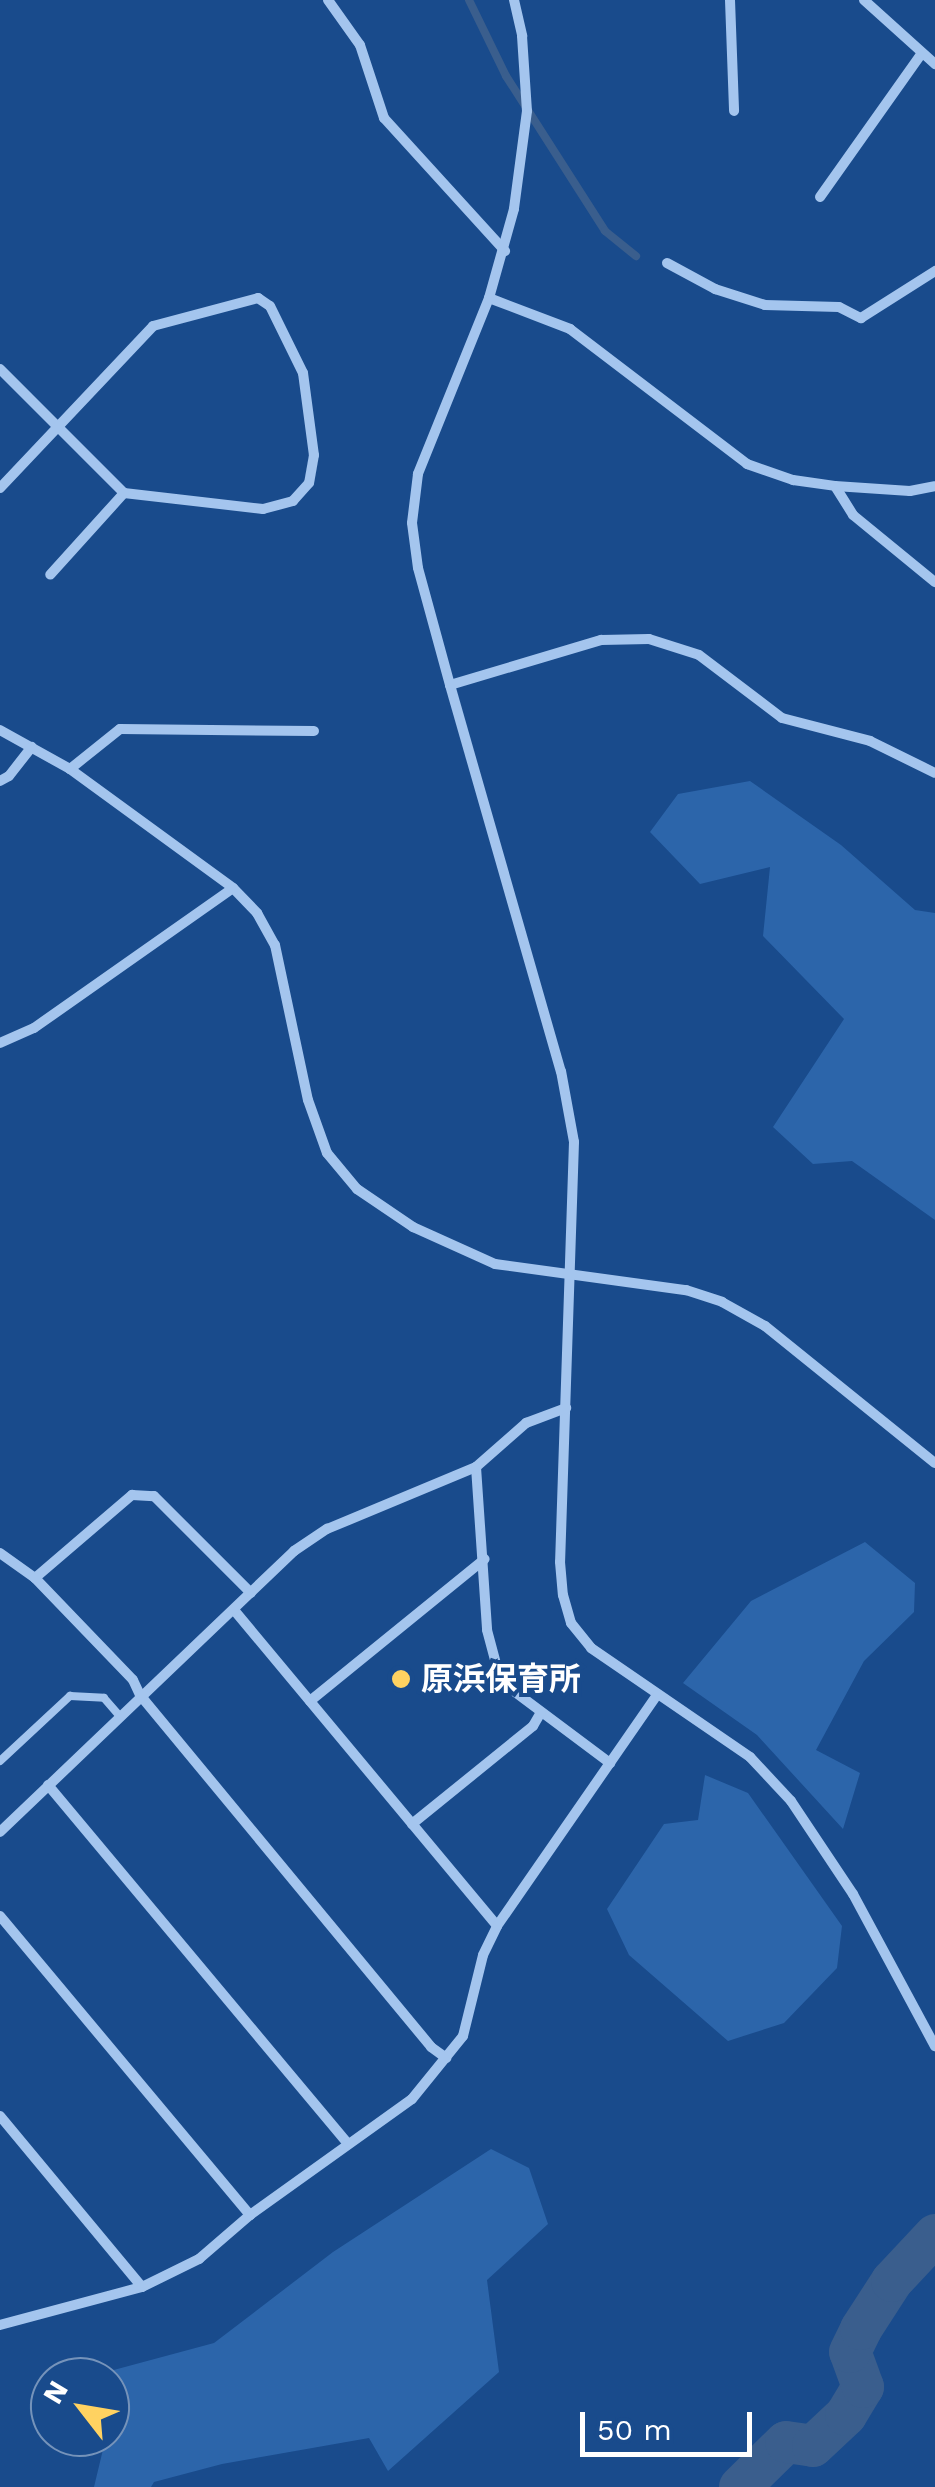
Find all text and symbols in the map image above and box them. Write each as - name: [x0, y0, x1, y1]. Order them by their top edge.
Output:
- place label: 原浜保育所: [421, 1660, 581, 1698]
- marker: 原浜保育所: [390, 1668, 412, 1690]
- north arrow: [30, 2357, 130, 2457]
- text: N: [36, 2375, 75, 2410]
- scale bar: [585, 2392, 758, 2454]
- text: 50 m: [597, 2412, 672, 2447]

